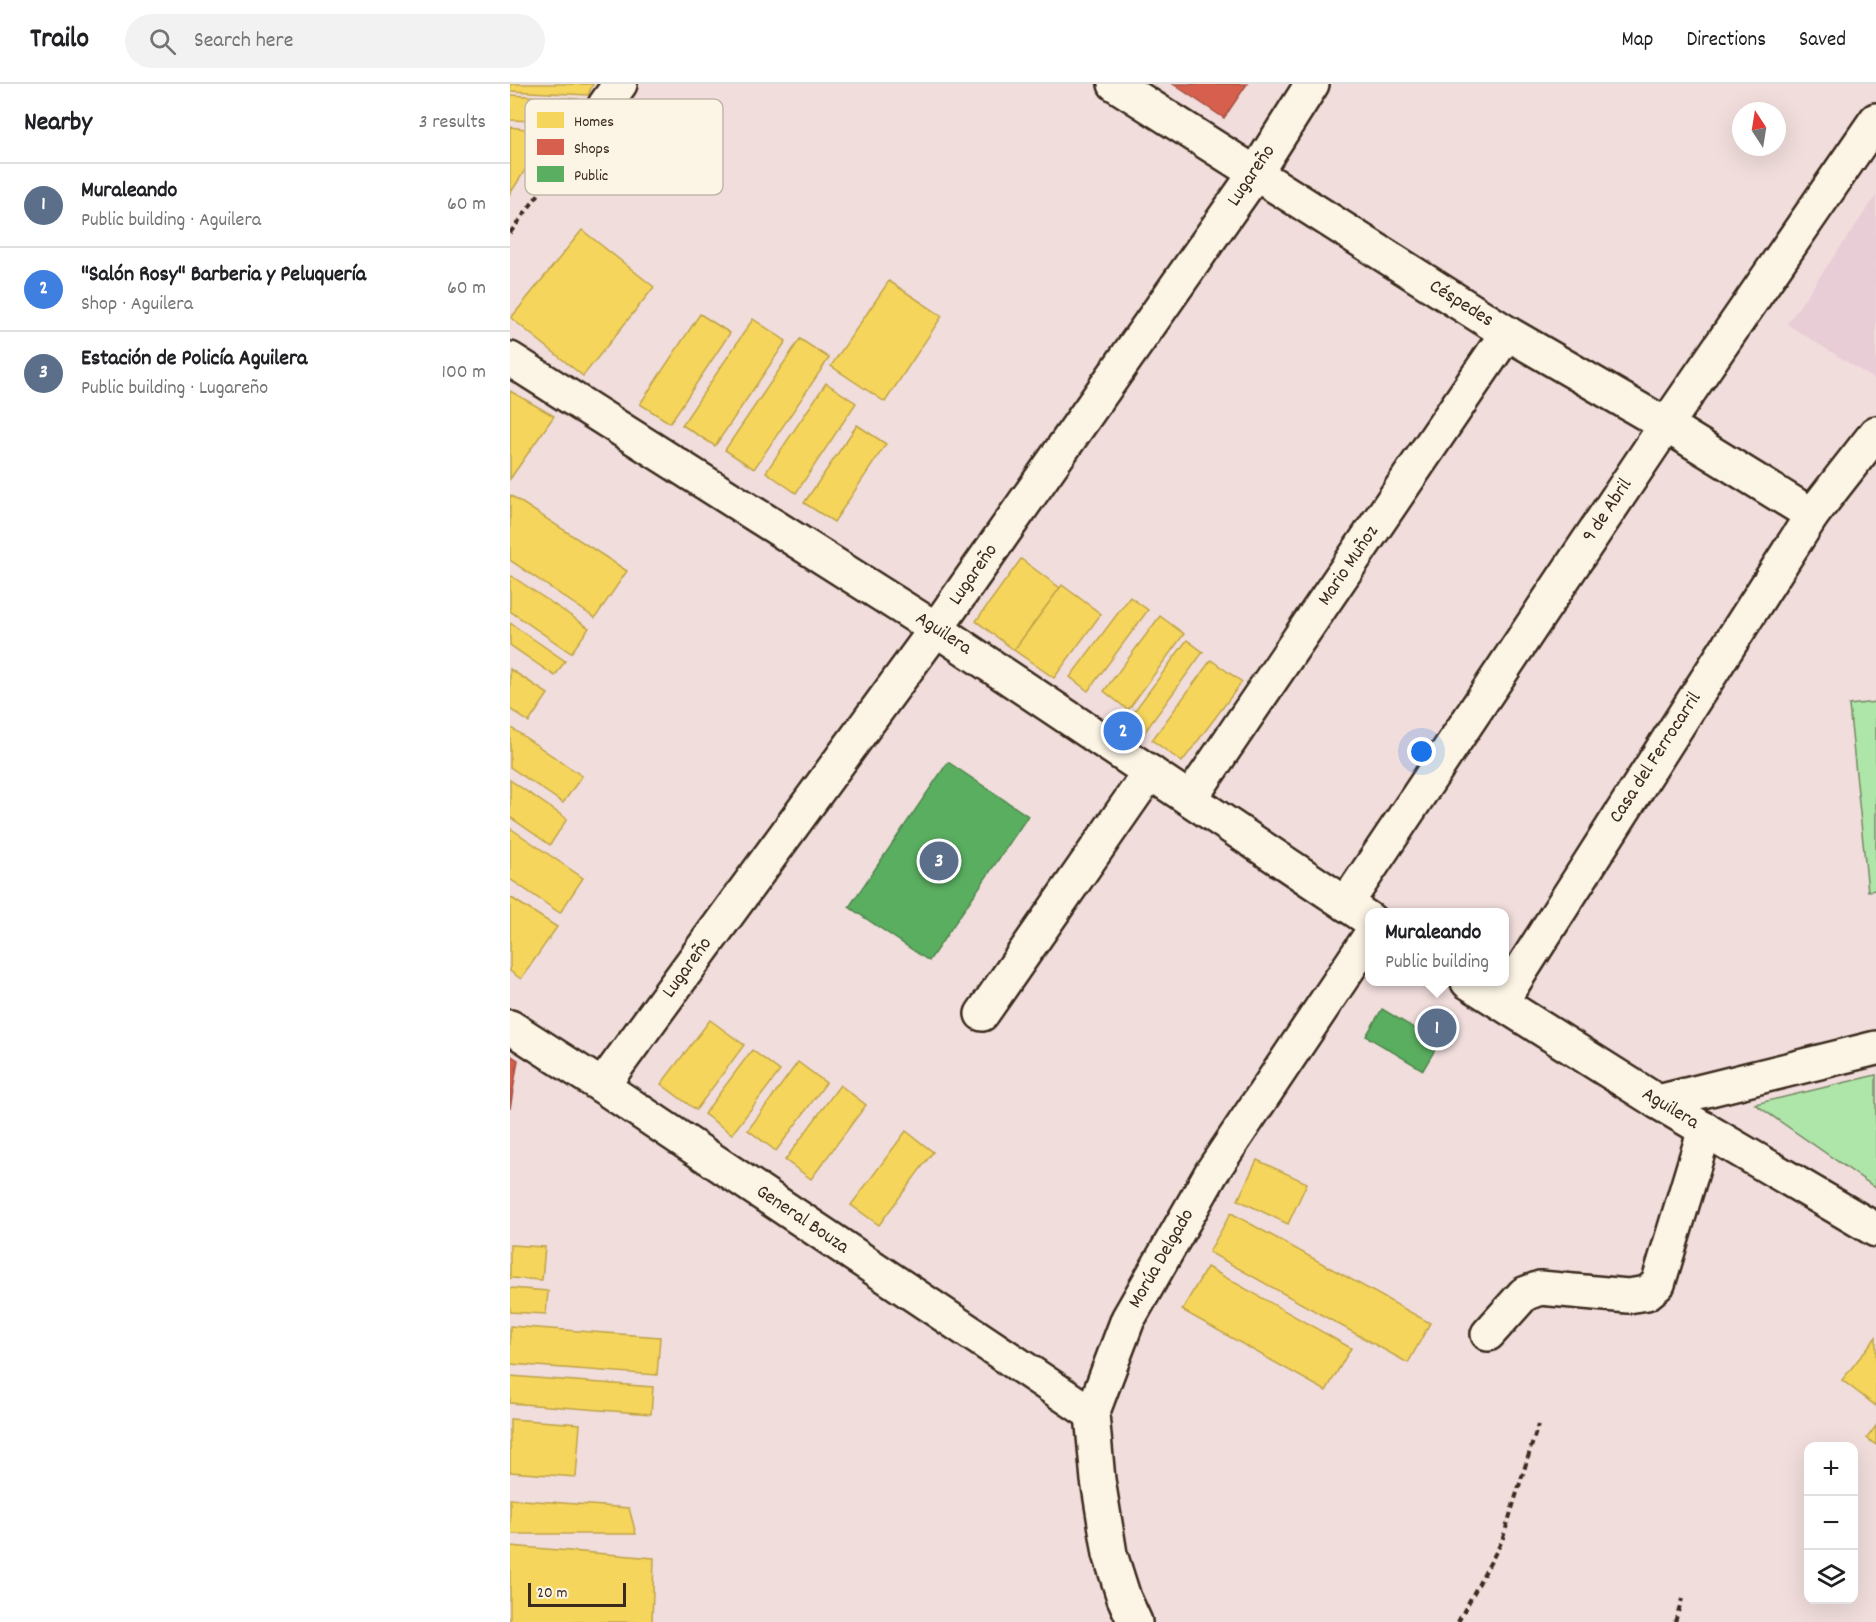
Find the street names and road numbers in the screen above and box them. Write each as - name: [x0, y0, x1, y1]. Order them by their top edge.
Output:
- street label: Lugareño: [1221, 139, 1283, 213]
- street label: Céspedes: [1423, 273, 1499, 335]
- street label: 9 de Abril: [1576, 473, 1640, 549]
- street label: Mario Muñoz: [1312, 520, 1386, 612]
- street label: Lugareño: [943, 539, 1005, 611]
- street label: Aguilera: [909, 605, 977, 663]
- street label: Casa del Ferrocarril: [1603, 687, 1709, 829]
- street label: Lugareño: [656, 932, 720, 1004]
- street label: Aguilera: [1636, 1081, 1704, 1137]
- street label: General Bouza: [750, 1178, 855, 1262]
- street label: Morúa Delgado: [1122, 1204, 1202, 1314]

